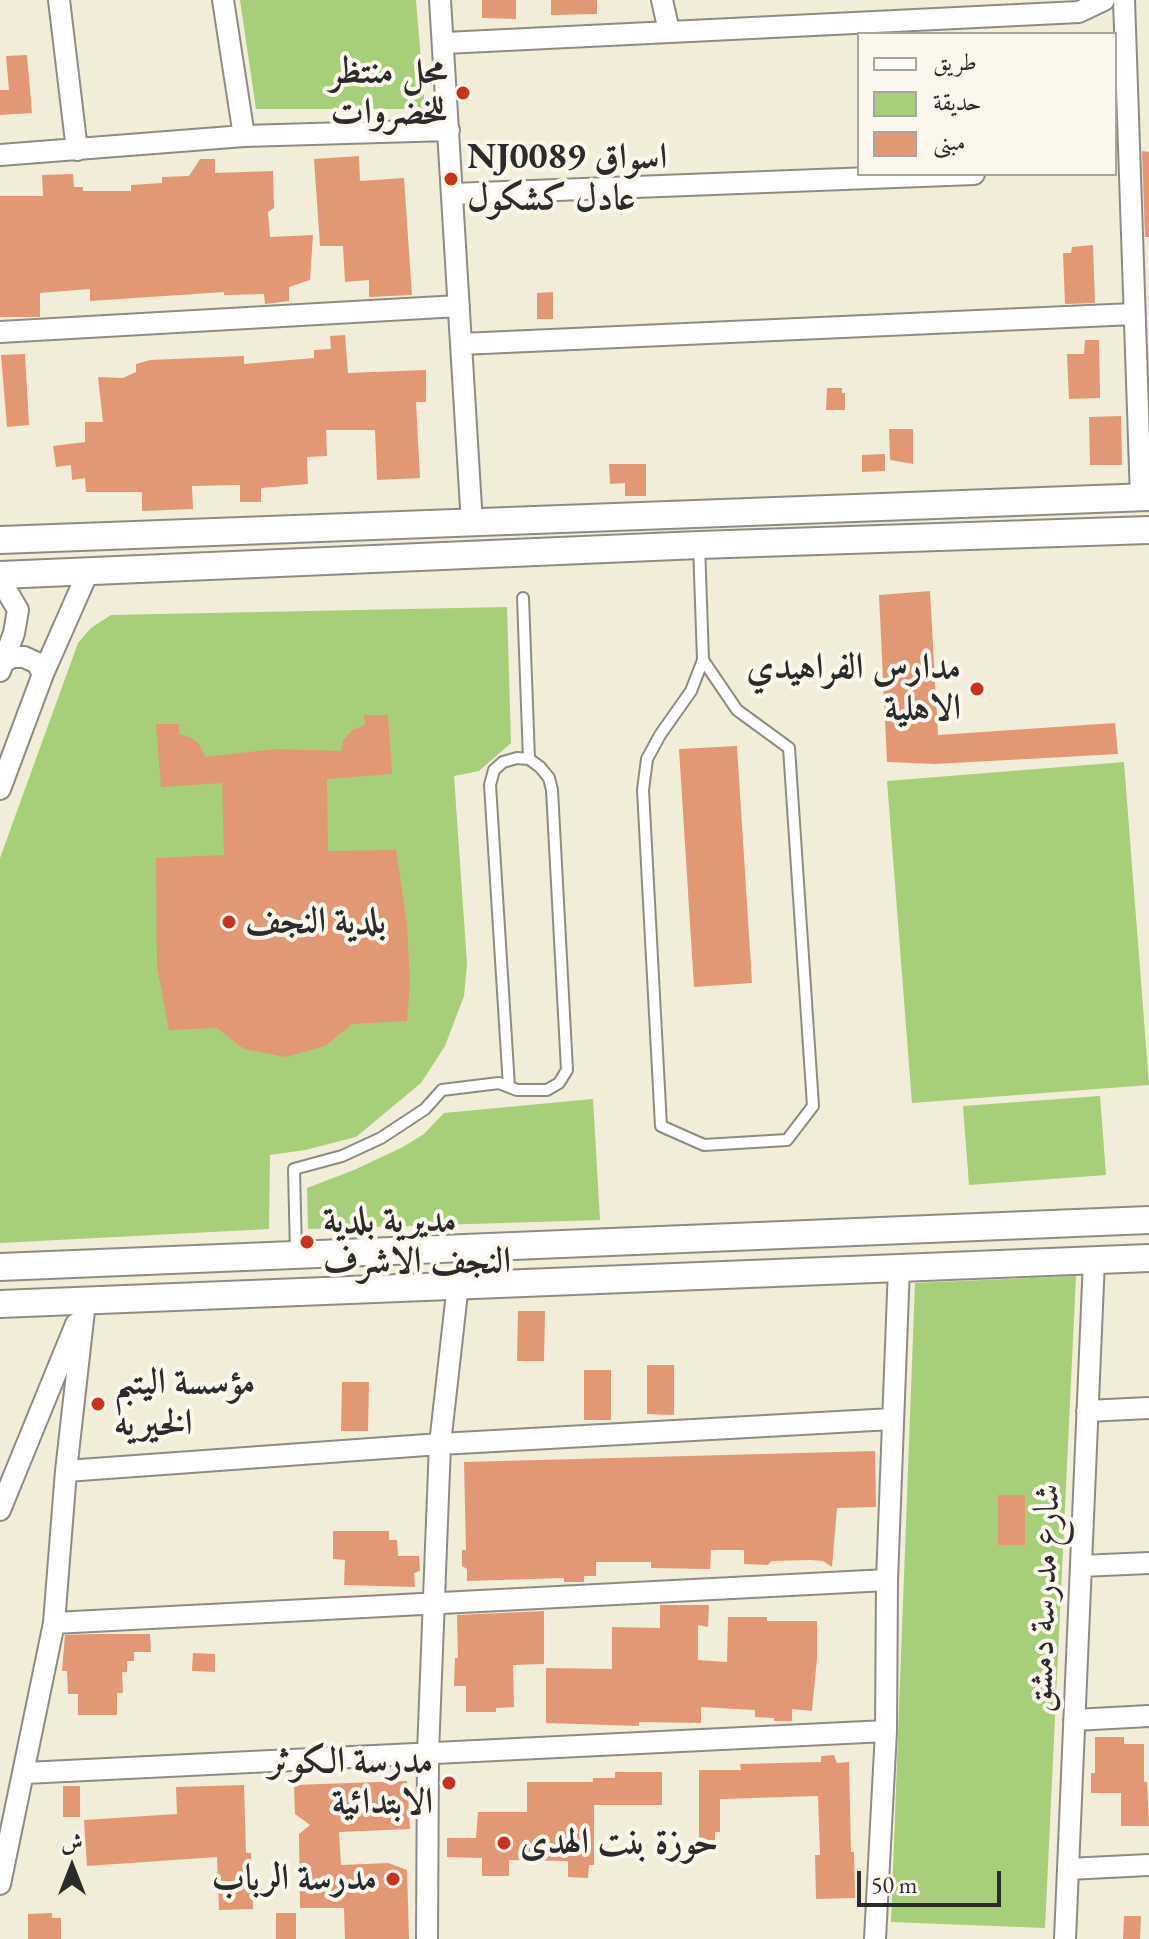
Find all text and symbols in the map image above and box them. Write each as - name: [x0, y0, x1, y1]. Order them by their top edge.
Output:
- legend: [857, 32, 1117, 176]
- text: طريق: [933, 46, 977, 77]
- place label: محل منتظر للخضروات: [330, 50, 447, 135]
- marker: محل منتظر للخضروات: [454, 84, 472, 102]
- text: حديقة: [933, 86, 982, 117]
- text: مبنى: [933, 126, 966, 157]
- place label: NJ0089 اسواق عادل كشكول: [467, 136, 667, 221]
- marker: NJ0089 اسواق عادل كشكول: [442, 170, 460, 188]
- place label: مدارس الفراهيدي الاهلية: [746, 646, 961, 731]
- marker: مدارس الفراهيدي الاهلية: [968, 680, 986, 698]
- place label: بلدية النجف: [245, 900, 386, 944]
- marker: بلدية النجف: [220, 913, 238, 931]
- place label: مديرية بلدية النجف الاشرف: [323, 1199, 511, 1284]
- marker: مديرية بلدية النجف الاشرف: [298, 1233, 316, 1251]
- place label: مؤسسة اليتبم الخيريه: [114, 1361, 255, 1446]
- marker: مؤسسة اليتبم الخيريه: [89, 1395, 107, 1413]
- street label: شارع مدرسة دمشق: [1019, 1483, 1071, 1713]
- place label: مدرسة الكوثر الابتدائية: [269, 1740, 433, 1825]
- marker: مدرسة الكوثر الابتدائية: [440, 1774, 458, 1792]
- place label: حوزة بنت الهدى: [520, 1821, 719, 1865]
- north arrow: [32, 1827, 112, 1907]
- text: ش: [61, 1828, 83, 1857]
- marker: حوزة بنت الهدى: [495, 1834, 513, 1852]
- scale bar: [861, 1855, 1005, 1905]
- place label: مدرسة الرباب: [212, 1857, 377, 1901]
- text: 50 m: [871, 1869, 918, 1900]
- marker: مدرسة الرباب: [384, 1870, 402, 1888]

